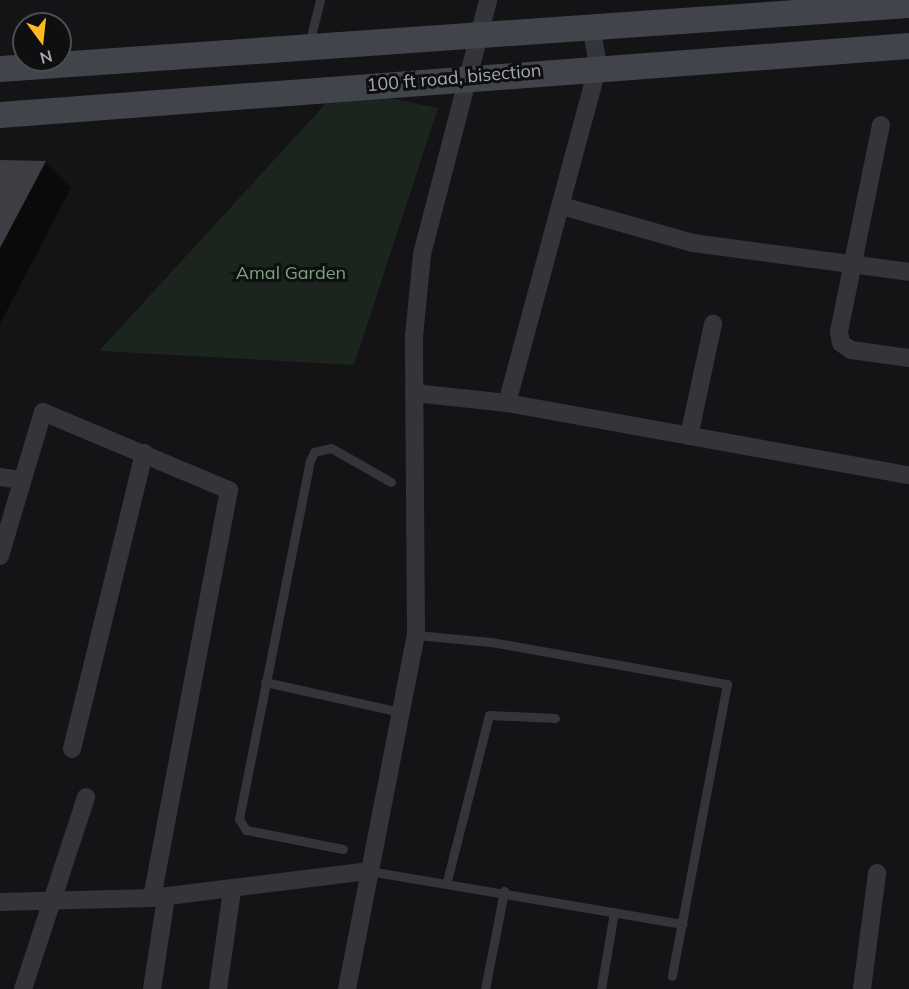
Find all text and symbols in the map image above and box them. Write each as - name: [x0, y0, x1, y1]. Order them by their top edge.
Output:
- north arrow: [12, 12, 72, 72]
- text: N: [38, 46, 55, 69]
- street label: 100 ft road, bisection: [366, 60, 542, 96]
- park label: Amal Garden: [236, 262, 346, 284]

